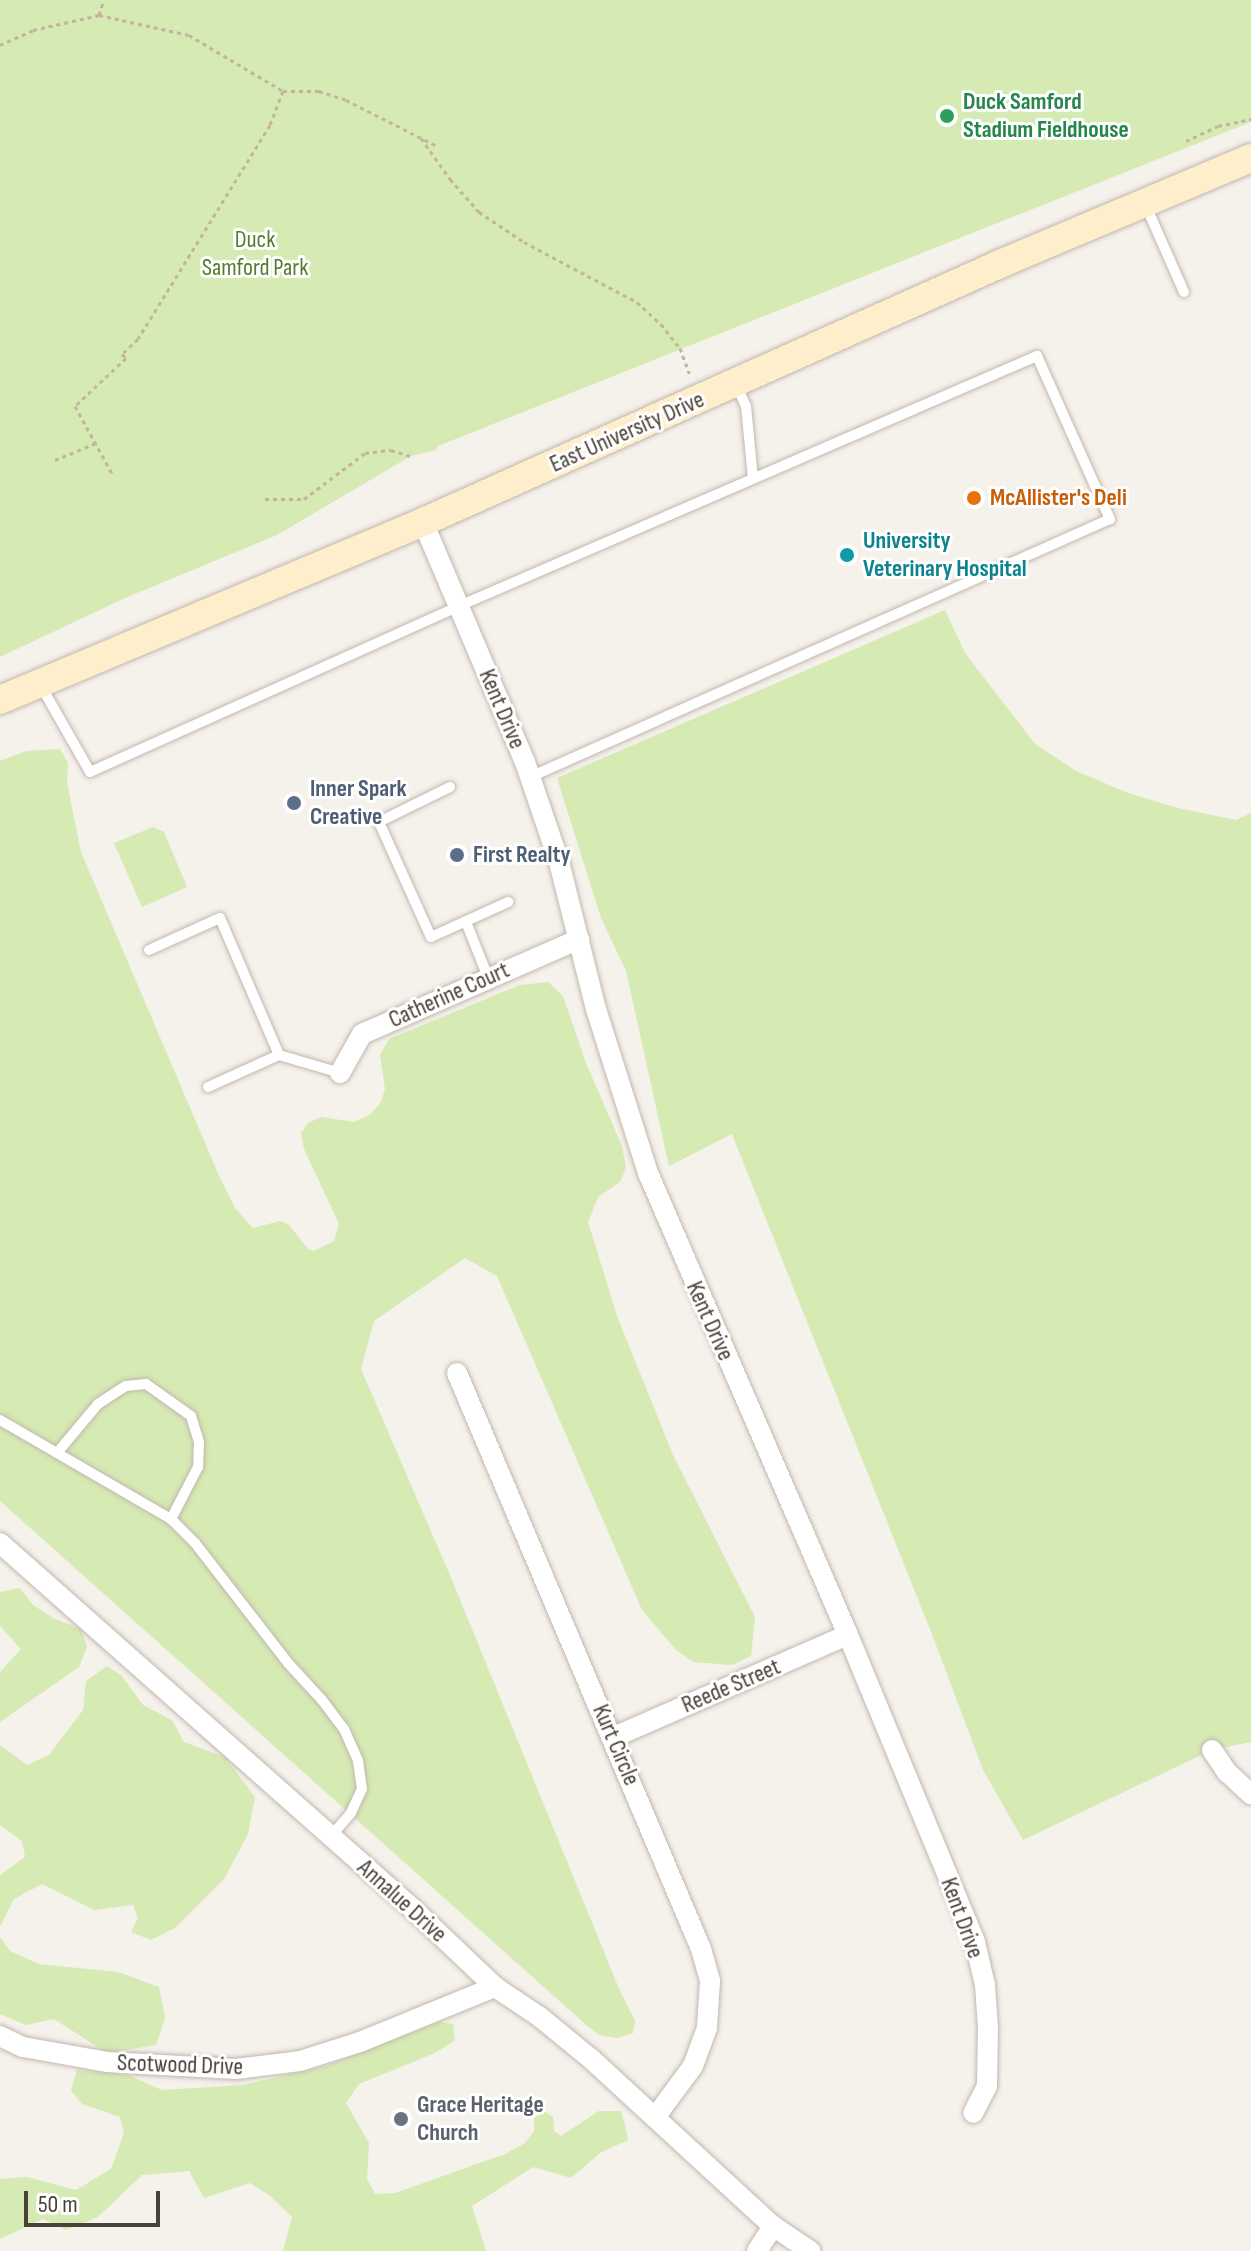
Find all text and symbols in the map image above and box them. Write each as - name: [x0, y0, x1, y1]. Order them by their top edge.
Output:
- place label: Duck Samford Stadium Fieldhouse: [963, 88, 1129, 144]
- marker: Duck Samford Stadium Fieldhouse: [938, 107, 956, 125]
- park label: Duck Samford Park: [202, 226, 308, 282]
- street label: East University Drive: [545, 385, 709, 479]
- place label: McAllister's Deli: [990, 484, 1127, 512]
- marker: McAllister's Deli: [965, 489, 983, 507]
- place label: University Veterinary Hospital: [863, 527, 1027, 583]
- marker: University Veterinary Hospital: [838, 546, 856, 564]
- street label: Kent Drive: [472, 665, 532, 753]
- place label: Inner Spark Creative: [310, 775, 407, 831]
- marker: Inner Spark Creative: [285, 794, 303, 812]
- place label: First Realty: [473, 841, 571, 869]
- marker: First Realty: [448, 846, 466, 864]
- street label: Catherine Court: [384, 956, 514, 1034]
- street label: Kent Drive: [680, 1277, 740, 1365]
- street label: Reede Street: [677, 1652, 785, 1720]
- street label: Kurt Circle: [586, 1700, 646, 1790]
- street label: Annalue Drive: [351, 1853, 453, 1949]
- street label: Kent Drive: [934, 1874, 990, 1962]
- street label: Scotwood Drive: [116, 2048, 244, 2082]
- place label: Grace Heritage Church: [417, 2091, 544, 2147]
- marker: Grace Heritage Church: [392, 2110, 410, 2128]
- scale bar: [28, 2175, 164, 2225]
- text: 50 m: [38, 2190, 78, 2219]

